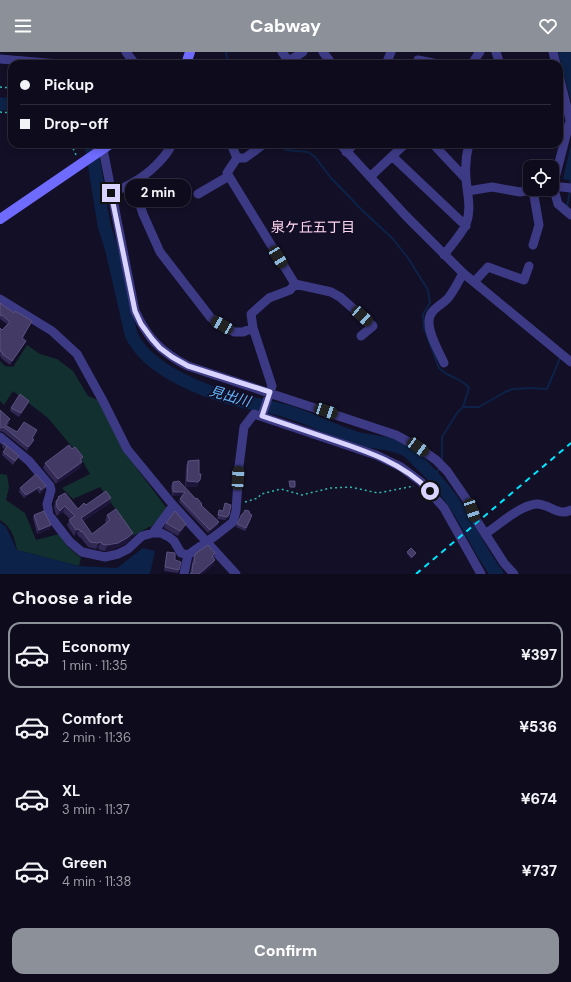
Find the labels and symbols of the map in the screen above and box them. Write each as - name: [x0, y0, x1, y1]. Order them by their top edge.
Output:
- callout: 2 min: [125, 179, 191, 207]
- route end: [102, 184, 120, 202]
- district label: 泉ケ丘五丁目: [271, 218, 355, 236]
- car: [267, 244, 289, 270]
- car: [349, 304, 375, 328]
- car: [209, 314, 235, 336]
- water label: 見出川: [207, 382, 255, 411]
- car: [313, 401, 339, 421]
- car: [405, 435, 431, 459]
- car: [231, 466, 245, 490]
- route start: [421, 482, 439, 500]
- car: [462, 497, 482, 523]

